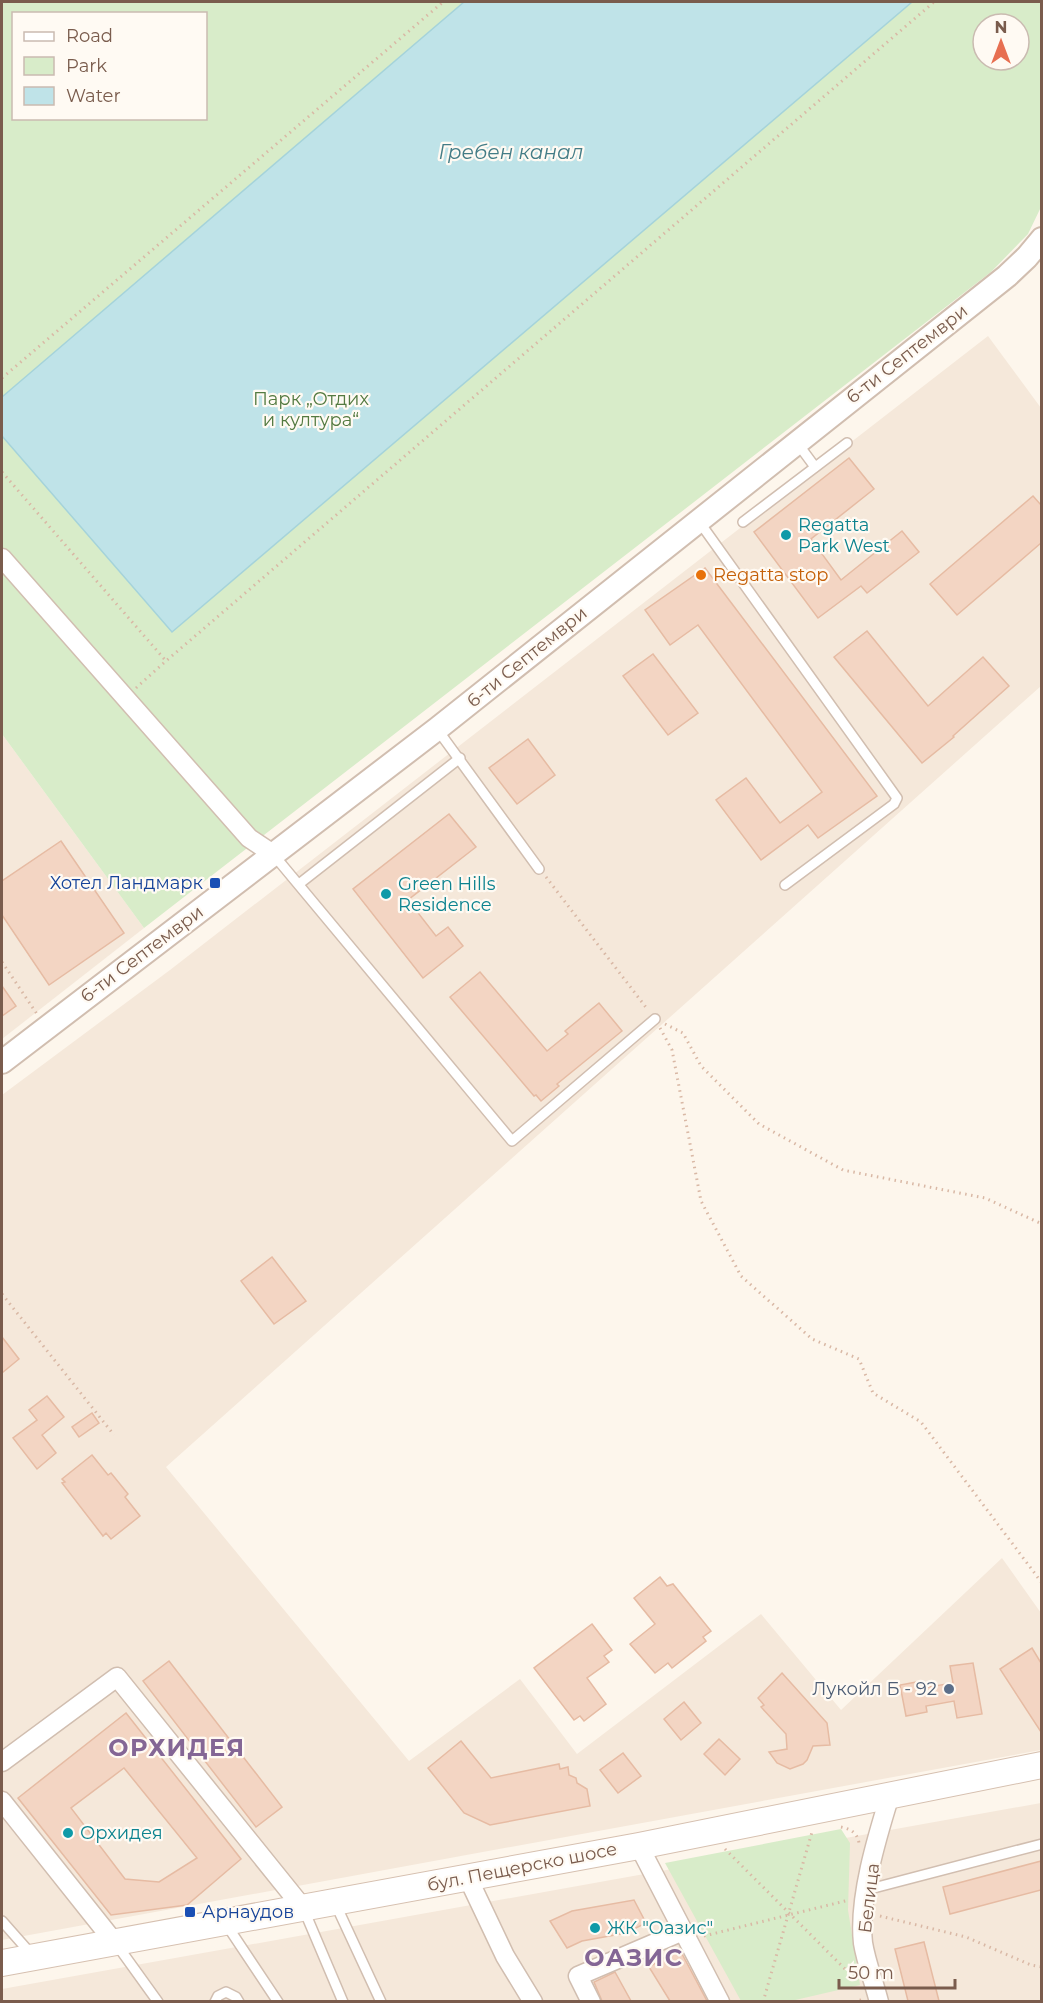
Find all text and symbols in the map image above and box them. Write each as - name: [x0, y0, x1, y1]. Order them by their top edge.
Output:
- legend: [12, 12, 207, 120]
- north arrow: [971, 12, 1031, 72]
- text: N: [995, 18, 1007, 37]
- text: Road: [66, 25, 113, 47]
- text: Park: [66, 55, 107, 77]
- text: Water: [66, 85, 121, 107]
- water label: Гребен канал: [439, 140, 583, 164]
- street label: 6-ти Септември: [842, 300, 972, 408]
- park label: Парк „Отдих и култура“: [253, 388, 369, 431]
- place label: Regatta Park West: [798, 514, 890, 557]
- marker: Regatta Park West: [779, 528, 793, 542]
- place label: Regatta stop: [713, 564, 828, 586]
- marker: Regatta stop: [694, 568, 708, 582]
- street label: 6-ти Септември: [463, 602, 591, 712]
- place label: Хотел Ландмарк: [50, 872, 204, 894]
- place label: Green Hills Residence: [398, 873, 496, 916]
- marker: Хотел Ландмарк: [208, 876, 222, 890]
- marker: Green Hills Residence: [379, 887, 393, 901]
- street label: 6-ти Септември: [76, 901, 208, 1007]
- place label: Лукойл Б - 92: [812, 1678, 937, 1700]
- marker: Лукойл Б - 92: [942, 1682, 956, 1696]
- district label: ОРХИДЕЯ: [108, 1733, 246, 1762]
- place label: Орхидея: [80, 1822, 163, 1844]
- marker: Орхидея: [61, 1826, 75, 1840]
- street label: бул. Пещерско шосе: [425, 1838, 619, 1896]
- street label: Белица: [854, 1862, 884, 1934]
- place label: Арнаудов: [202, 1901, 294, 1923]
- marker: Арнаудов: [183, 1905, 197, 1919]
- place label: ЖК "Оазис": [607, 1917, 713, 1939]
- marker: ЖК "Оазис": [588, 1921, 602, 1935]
- district label: ОАЗИС: [584, 1943, 684, 1972]
- scale bar: [839, 1952, 954, 1990]
- text: 50 m: [848, 1962, 894, 1984]

